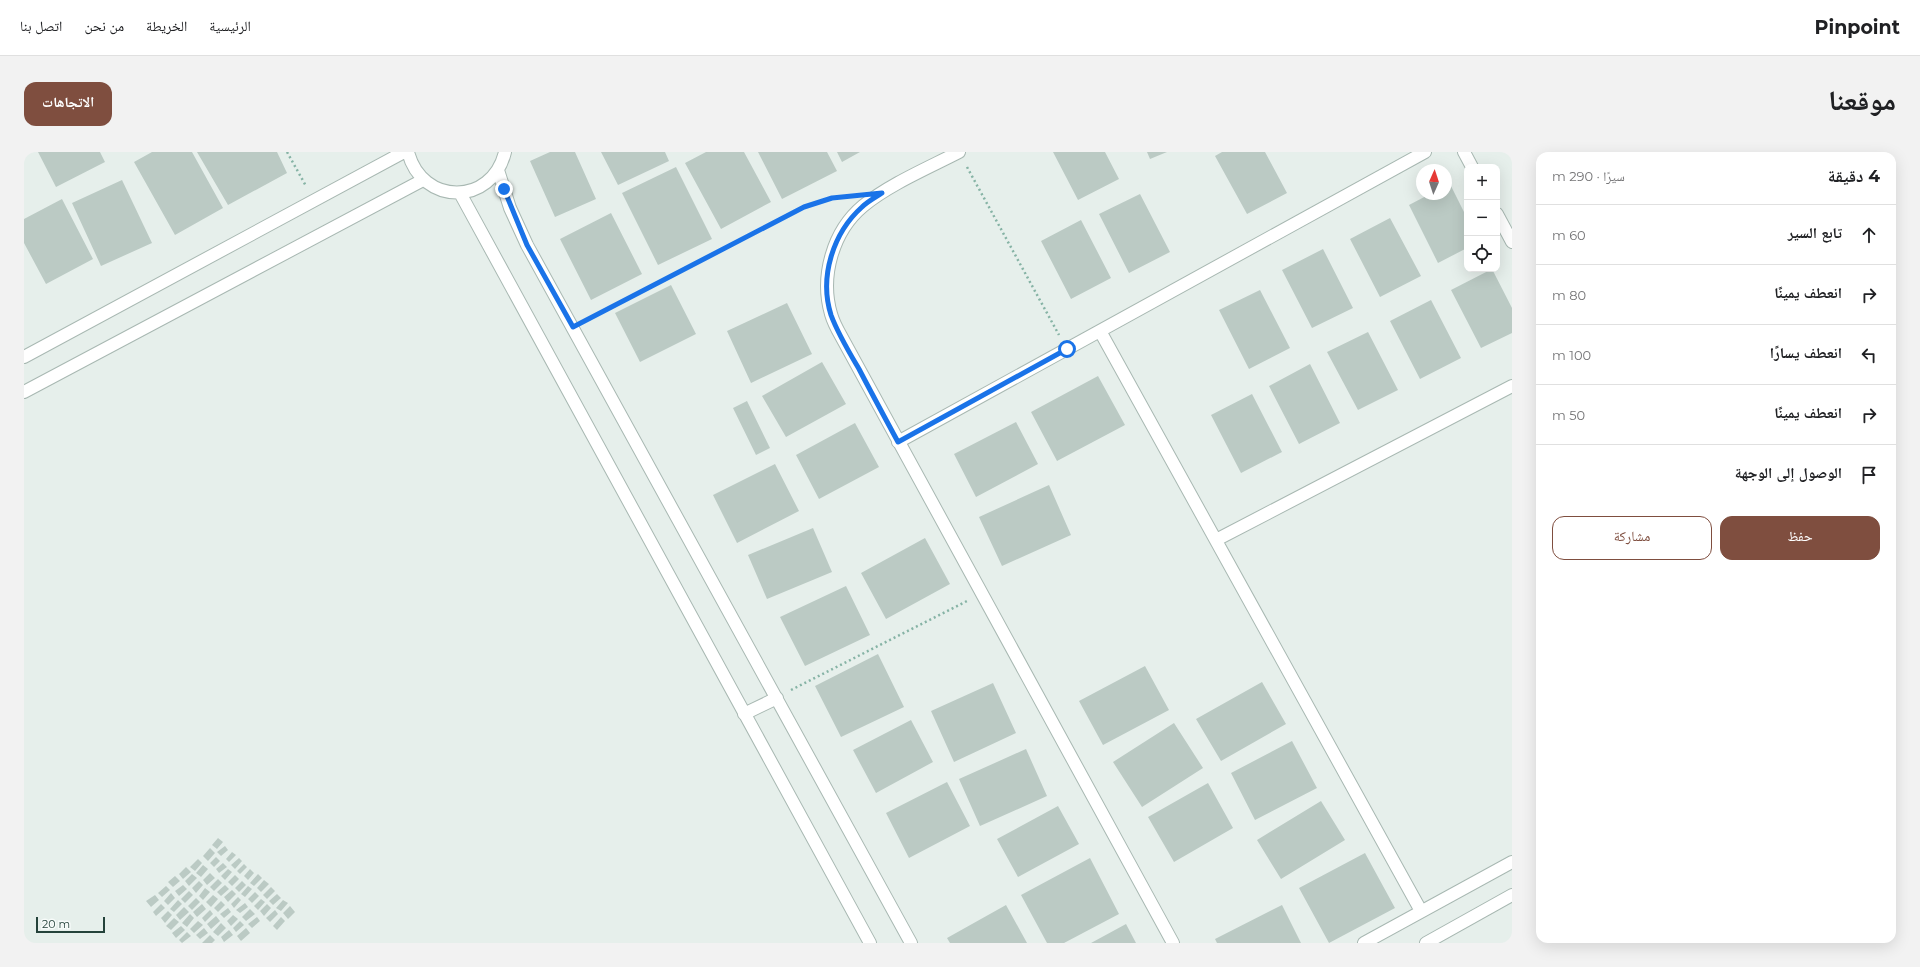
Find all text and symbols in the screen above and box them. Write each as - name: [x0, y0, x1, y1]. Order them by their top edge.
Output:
- text: Pinpoint: [1815, 16, 1900, 39]
- text: اتصل بنا: [20, 17, 62, 35]
- text: من نحن: [84, 17, 124, 35]
- text: الخريطة: [146, 17, 187, 35]
- text: الرئيسية: [209, 17, 251, 35]
- button: الاتجاهات: [24, 82, 112, 126]
- text: موقعنا: [1828, 83, 1896, 117]
- north arrow: [1416, 164, 1452, 200]
- map controls: [1464, 164, 1500, 272]
- button: +: [1464, 164, 1500, 200]
- text: 4 دقيقة: [1828, 166, 1880, 186]
- text: سيرًا · 290 m: [1552, 168, 1625, 184]
- route end: [495, 180, 513, 198]
- button: −: [1464, 200, 1500, 236]
- text: تابع السير: [1788, 223, 1842, 242]
- icon: ahead: [1858, 224, 1880, 246]
- text: 60 m: [1552, 227, 1586, 243]
- button: locate: [1464, 236, 1500, 272]
- text: انعطف يمينًا: [1774, 283, 1842, 302]
- icon: right: [1858, 284, 1880, 306]
- text: 80 m: [1552, 287, 1586, 303]
- route start: [1058, 340, 1076, 358]
- text: انعطف يسارًا: [1770, 343, 1842, 362]
- icon: left: [1858, 344, 1880, 366]
- text: 100 m: [1552, 347, 1591, 363]
- text: انعطف يمينًا: [1774, 403, 1842, 422]
- icon: right: [1858, 404, 1880, 426]
- text: 50 m: [1552, 407, 1585, 423]
- text: الوصول إلى الوجهة: [1735, 463, 1842, 482]
- icon: arrive: [1858, 464, 1880, 486]
- button: مشاركة: [1552, 516, 1712, 560]
- button: حفظ: [1720, 516, 1880, 560]
- scale bar: [36, 915, 105, 934]
- text: 20 m: [42, 917, 70, 931]

